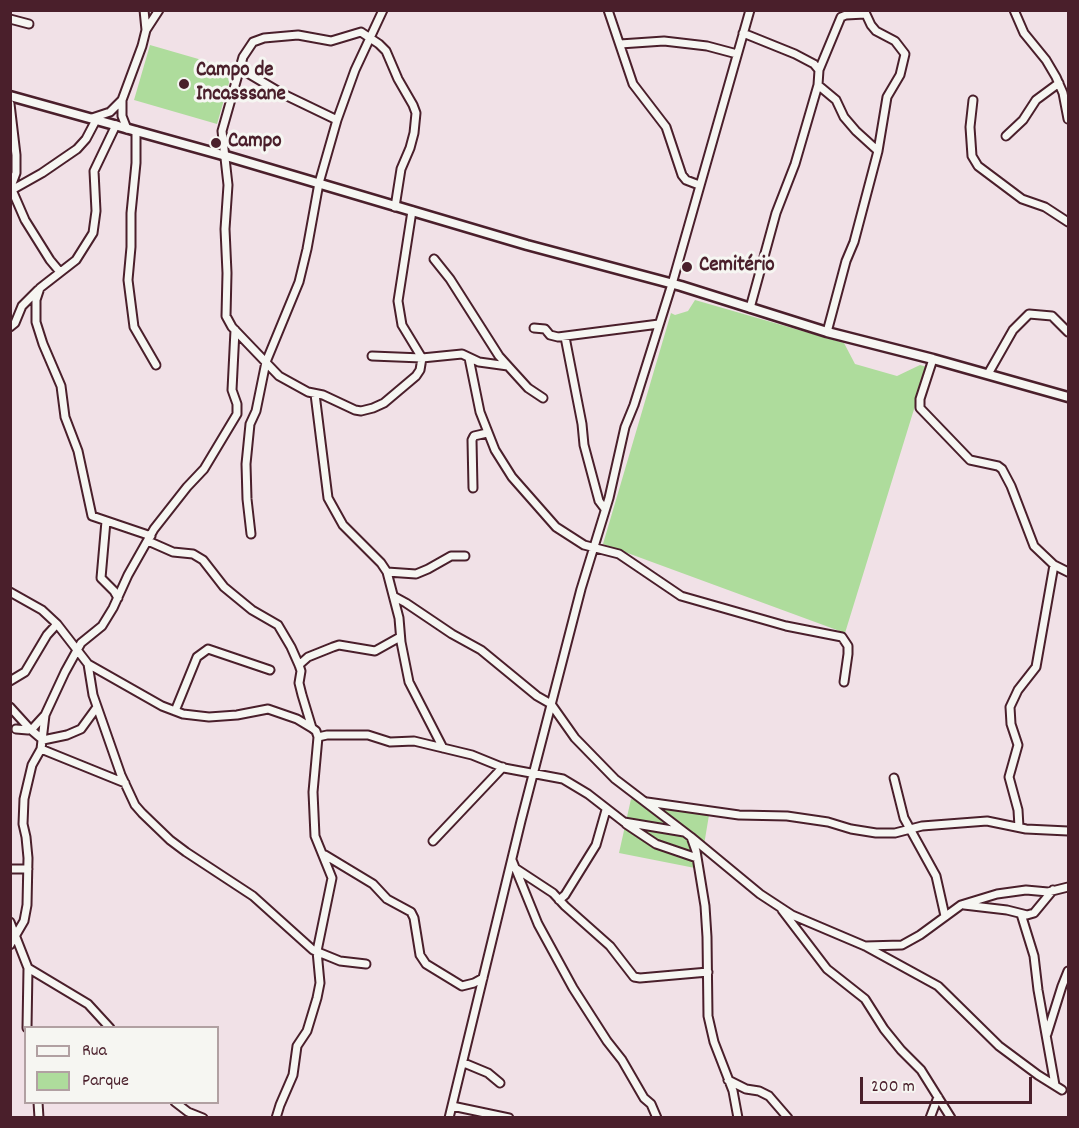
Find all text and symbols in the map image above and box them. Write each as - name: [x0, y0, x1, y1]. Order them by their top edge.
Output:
- place label: Campo de Incasssane: [196, 59, 286, 109]
- marker: Campo de Incasssane: [177, 77, 191, 91]
- place label: Campo: [228, 130, 282, 156]
- marker: Campo: [209, 136, 223, 150]
- place label: Cemitério: [699, 254, 775, 280]
- marker: Cemitério: [680, 260, 694, 274]
- legend: [24, 1026, 219, 1104]
- text: Rua: [82, 1039, 107, 1064]
- scale bar: [863, 1065, 1036, 1103]
- text: Parque: [82, 1069, 129, 1094]
- text: 200 m: [871, 1075, 915, 1100]

